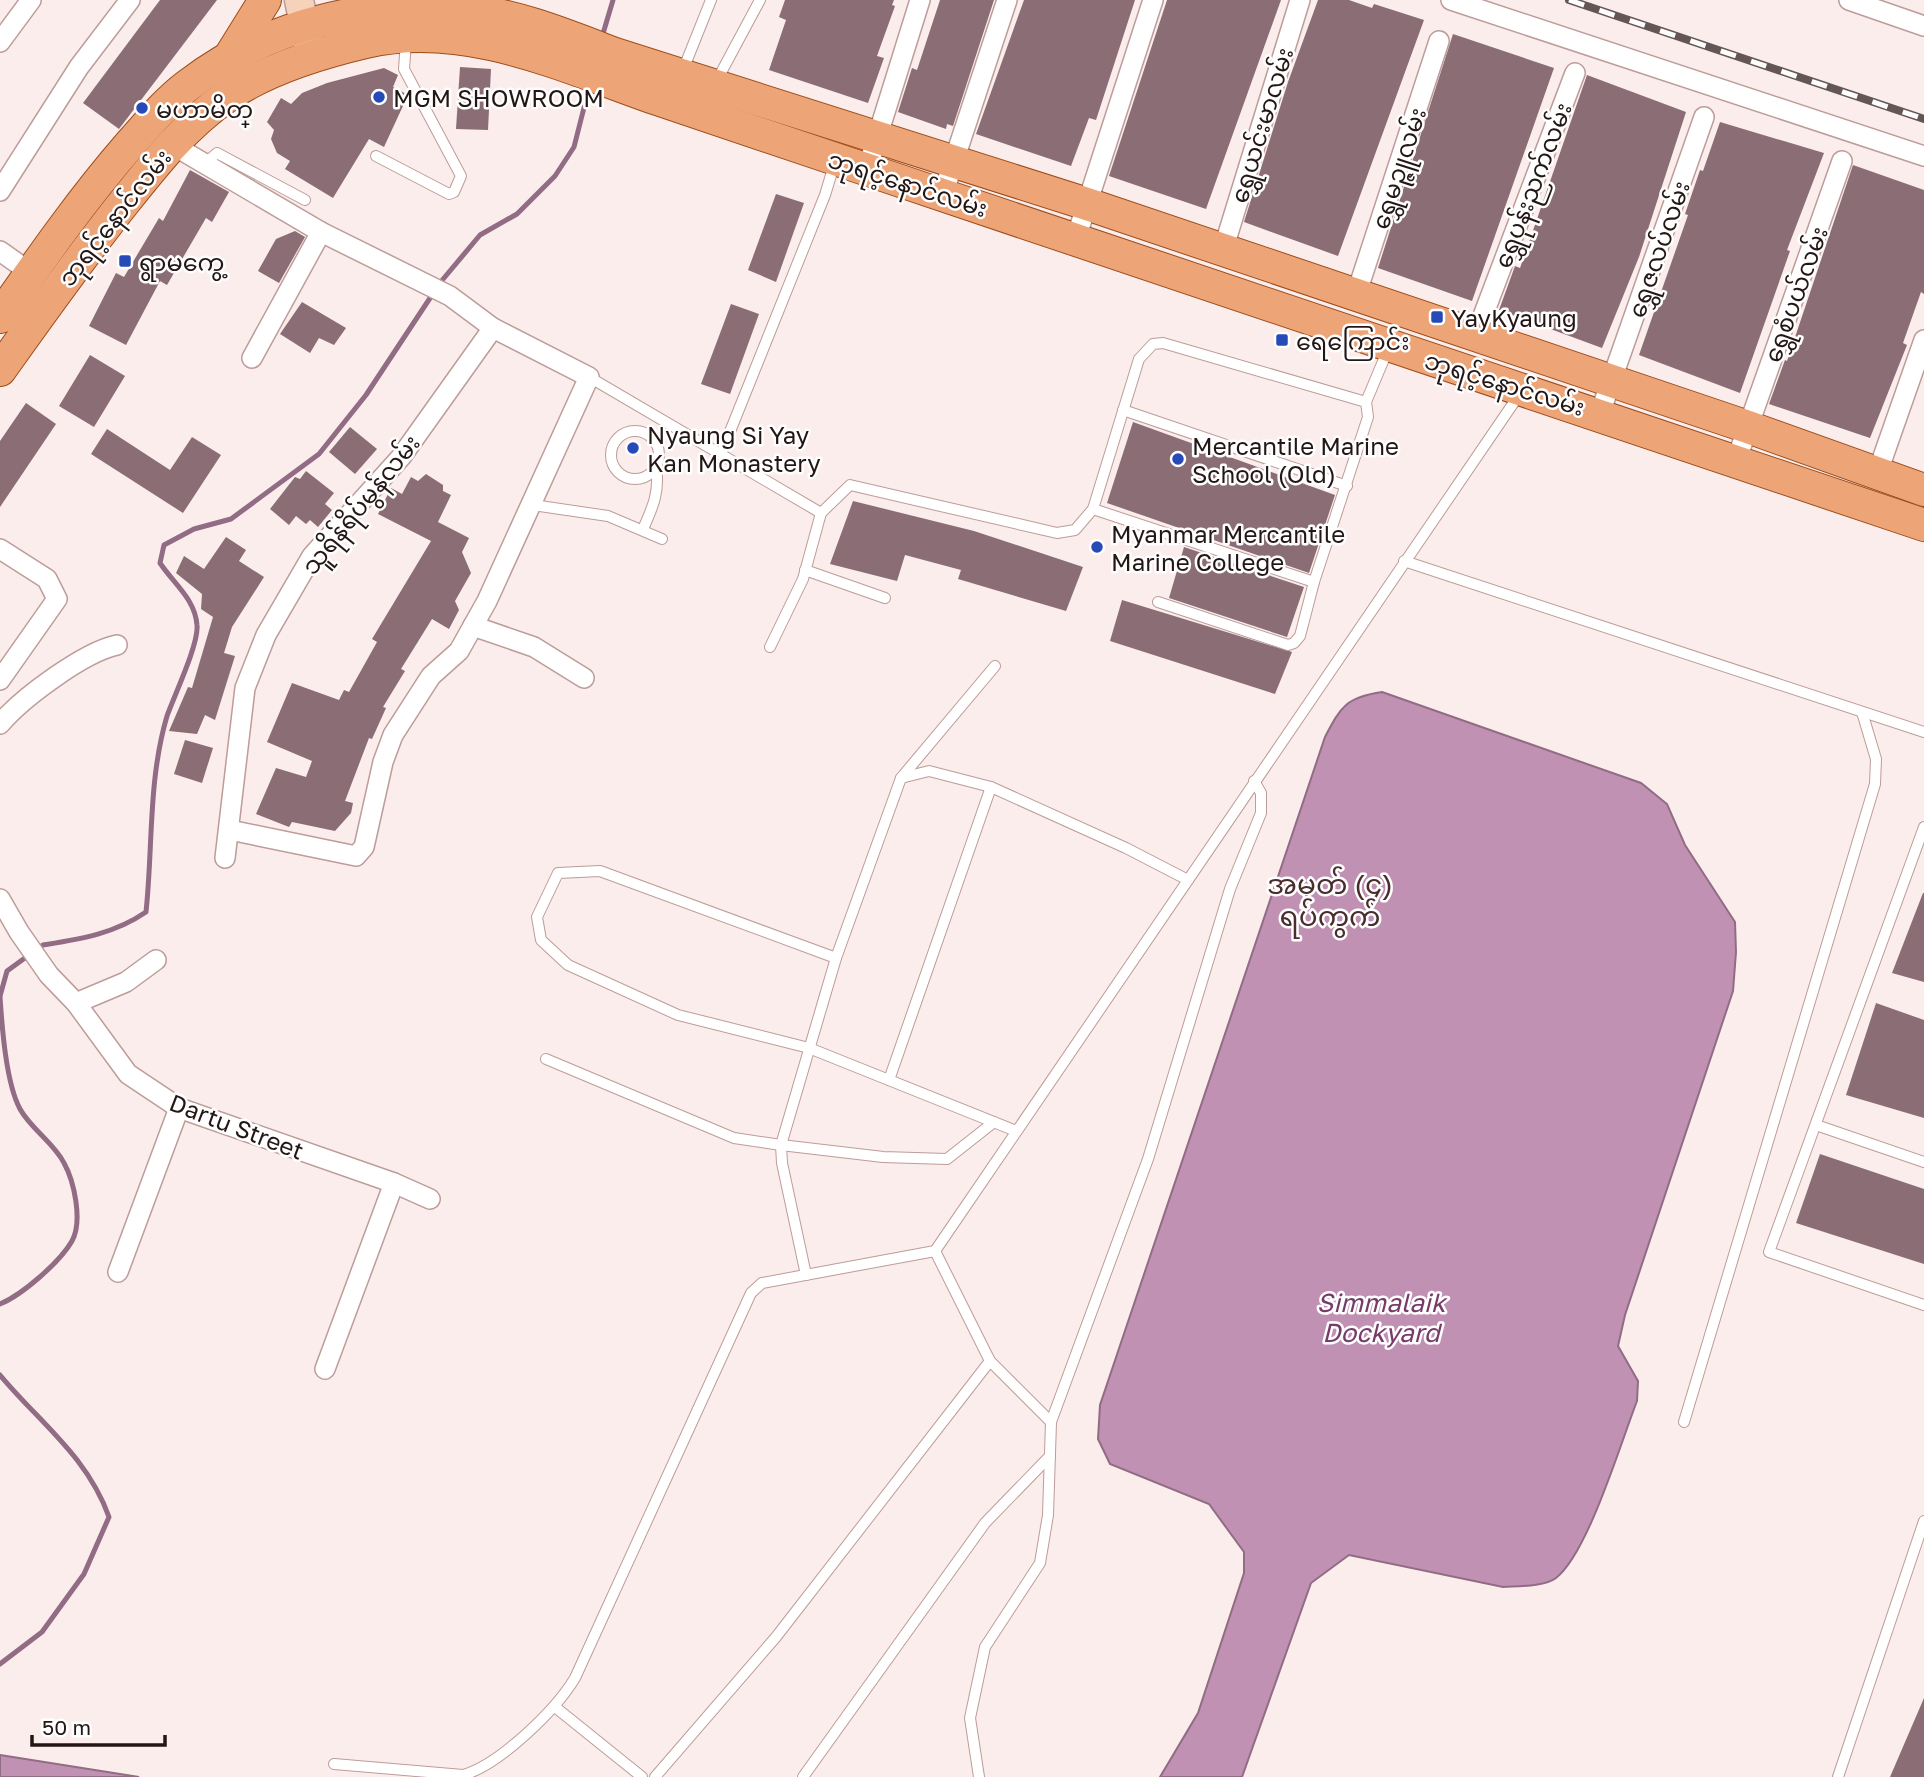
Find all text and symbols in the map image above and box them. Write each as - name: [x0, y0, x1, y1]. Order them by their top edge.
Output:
- street label: ရွှေယင်းမာလမ်း: [1224, 44, 1304, 208]
- place label: MGM SHOWROOM: [393, 83, 604, 112]
- marker: MGM SHOWROOM: [371, 89, 387, 105]
- place label: မဟာမိတ္: [156, 94, 253, 128]
- street label: ရွှေပုန်းညက်လမ်း: [1487, 98, 1582, 274]
- marker: မဟာမိတ္: [134, 100, 150, 116]
- street label: ရွှေမဉ္ဇူလမ်း: [1365, 104, 1437, 234]
- street label: ဘုရင့်နောင်လမ်း: [52, 143, 181, 295]
- street label: ဘုရင့်နောင်လမ်း: [823, 144, 991, 228]
- street label: ရွှေဇလပ်လမ်း: [1621, 177, 1701, 323]
- street label: ရွှေစံပယ်လမ်း: [1757, 222, 1839, 368]
- place label: ရွာမကွေ့: [139, 247, 228, 282]
- marker: ရွာမကွေ့: [117, 253, 133, 269]
- place label: YayKyaung: [1451, 303, 1577, 332]
- marker: YayKyaung: [1429, 309, 1445, 325]
- place label: ရေကြောင်း: [1296, 326, 1410, 361]
- marker: ရေကြောင်း: [1274, 332, 1290, 348]
- street label: ဘုရင့်နောင်လမ်း: [1420, 345, 1588, 427]
- place label: Nyaung Si Yay Kan Monastery: [647, 420, 821, 477]
- street label: သူရိန်ရိပ်မွန်လမ်း: [295, 428, 430, 584]
- place label: Mercantile Marine School (Old): [1192, 431, 1399, 488]
- marker: Nyaung Si Yay Kan Monastery: [625, 440, 641, 456]
- marker: Mercantile Marine School (Old): [1170, 451, 1186, 467]
- place label: Myanmar Mercantile Marine College: [1111, 519, 1345, 576]
- marker: Myanmar Mercantile Marine College: [1089, 539, 1105, 555]
- district label: အမှတ် (၄) ရပ်ကွက်: [1267, 866, 1393, 939]
- street label: Dartu Street: [166, 1087, 308, 1165]
- water label: Simmalaik Dockyard: [1317, 1287, 1448, 1348]
- scale bar: [32, 1704, 164, 1748]
- text: 50 m: [42, 1714, 91, 1740]

